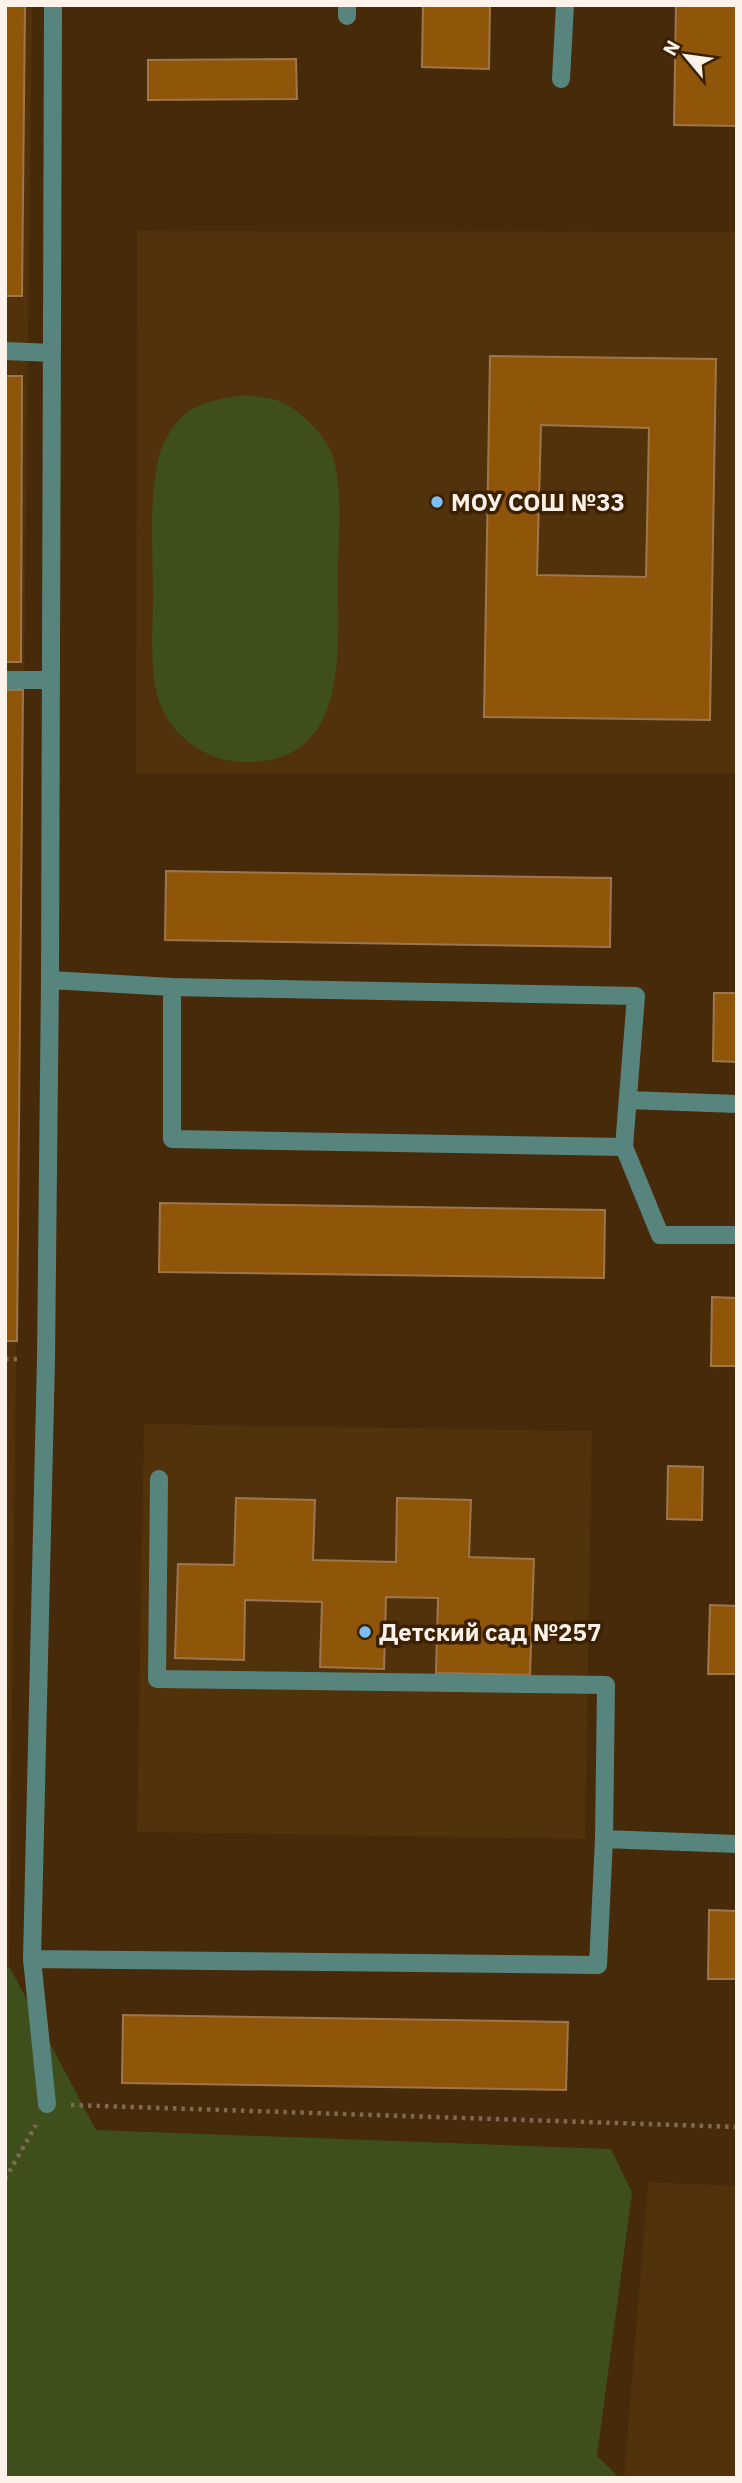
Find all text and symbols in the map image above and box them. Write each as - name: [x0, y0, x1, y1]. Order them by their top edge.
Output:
- north arrow: [651, 21, 721, 91]
- text: N: [657, 36, 685, 60]
- place label: МОУ СОШ №33: [451, 486, 625, 518]
- marker: МОУ СОШ №33: [429, 494, 445, 510]
- place label: Детский сад №257: [379, 1616, 601, 1648]
- marker: Детский сад №257: [357, 1624, 373, 1640]

